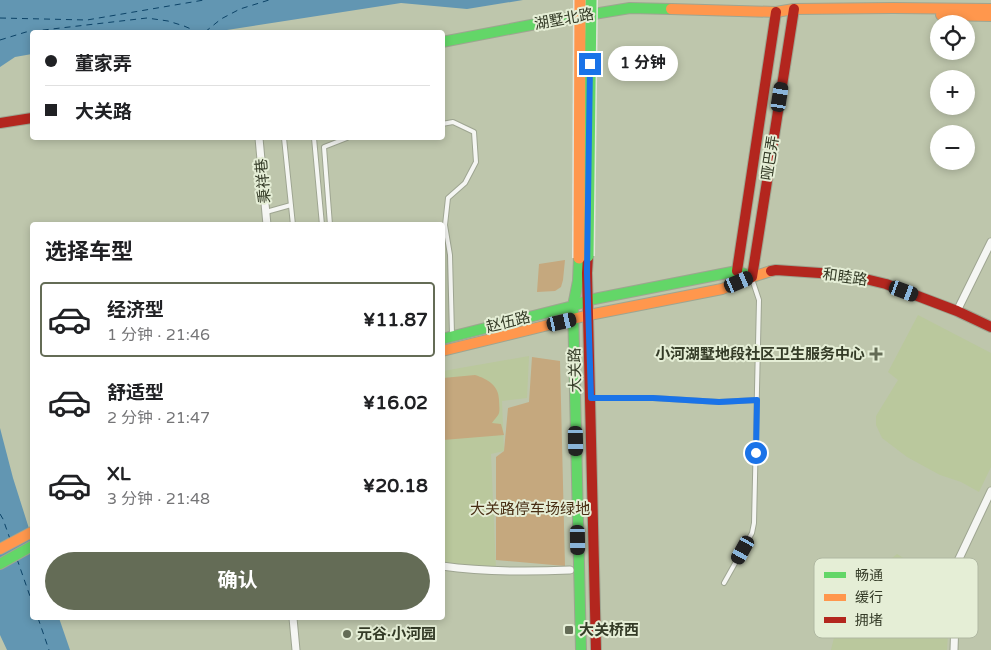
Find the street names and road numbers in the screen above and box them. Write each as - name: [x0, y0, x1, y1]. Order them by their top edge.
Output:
- street label: 湖墅北路: [533, 5, 595, 33]
- street label: 哑巴弄: [758, 134, 782, 182]
- street label: 秉祥巷: [252, 158, 274, 204]
- street label: 和睦路: [821, 265, 869, 289]
- street label: 赵伍路: [484, 308, 532, 336]
- street label: 大关路: [566, 347, 584, 393]

